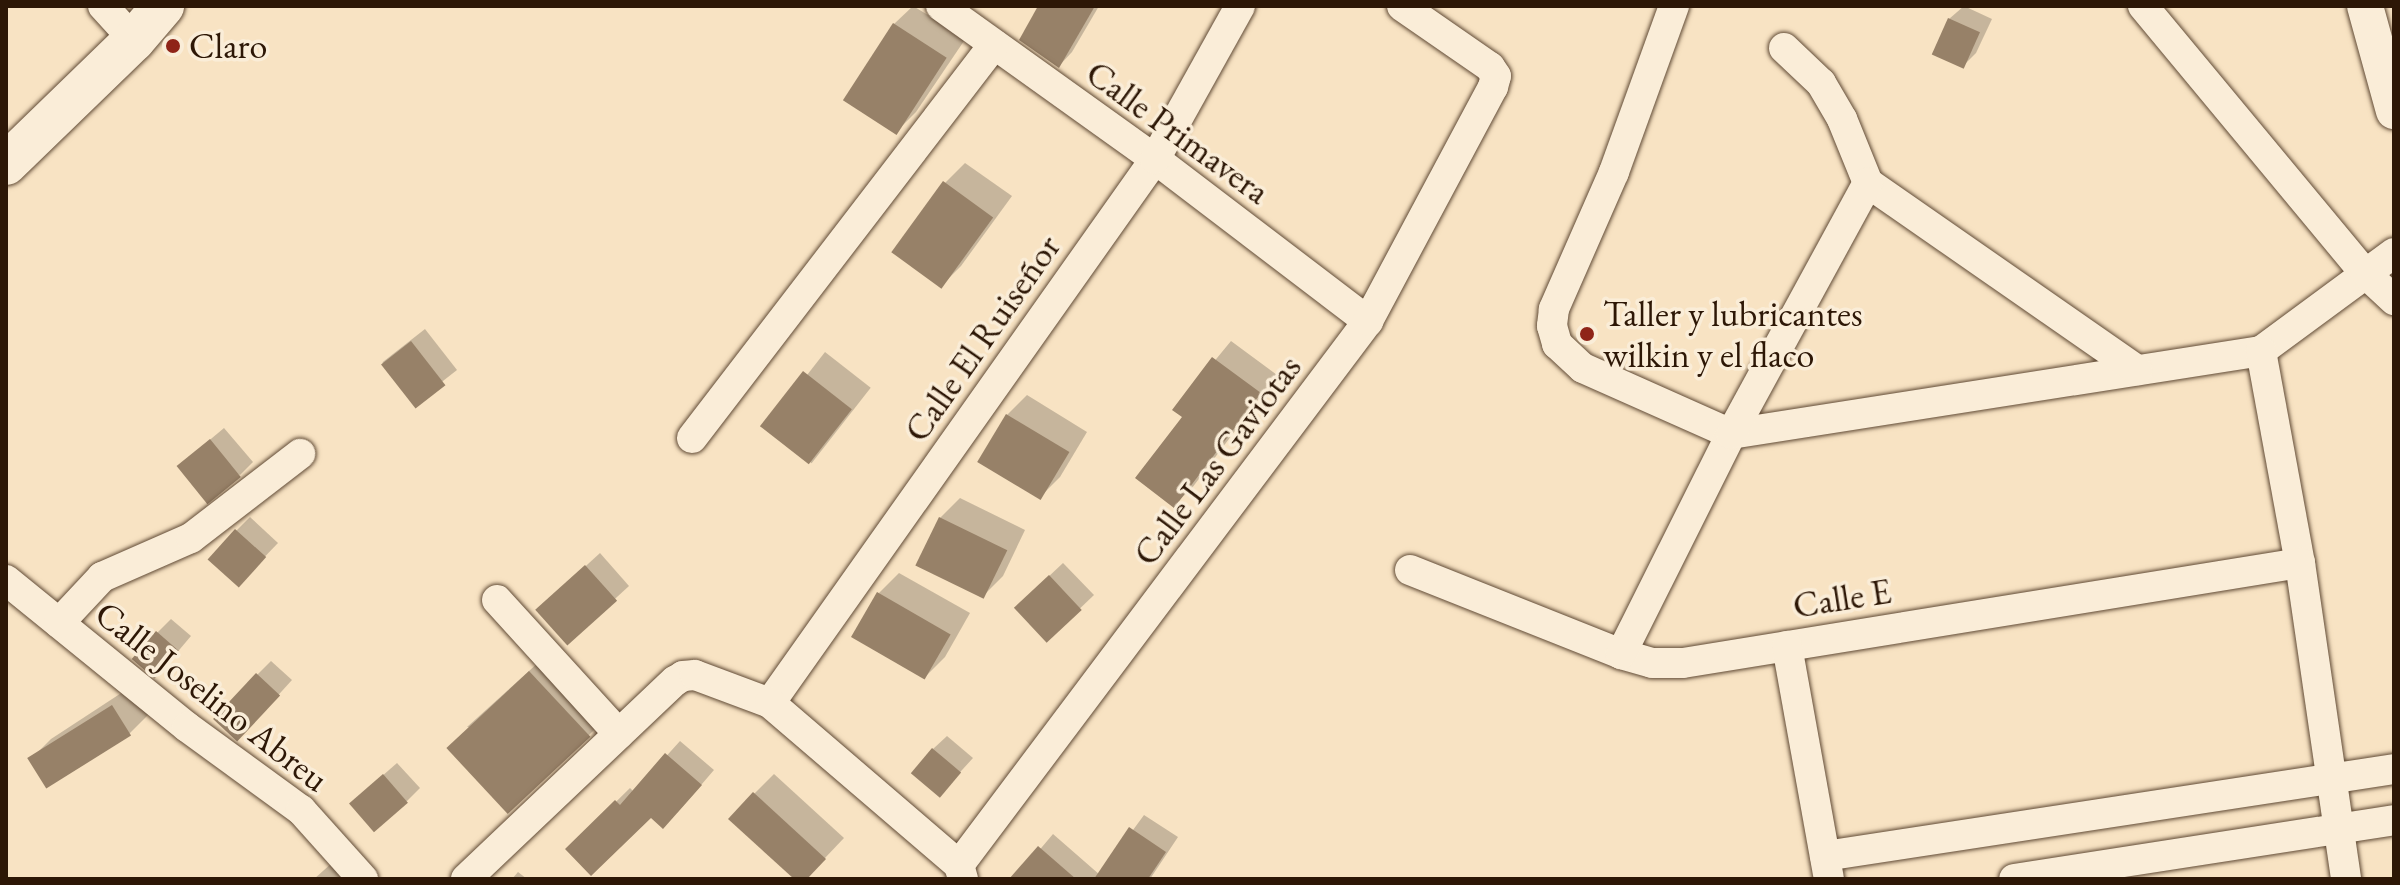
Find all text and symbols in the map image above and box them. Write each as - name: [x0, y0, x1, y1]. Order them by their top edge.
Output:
- place label: Claro: [189, 24, 267, 68]
- marker: Claro: [164, 37, 182, 55]
- street label: Calle Primavera: [1078, 51, 1278, 213]
- street label: Calle El Ruiseñor: [895, 226, 1069, 450]
- place label: Taller y lubricantes wilkin y el flaco: [1603, 291, 1863, 376]
- marker: Taller y lubricantes wilkin y el flaco: [1578, 325, 1596, 343]
- street label: Calle Las Gaviotas: [1124, 346, 1310, 574]
- street label: Calle E: [1790, 569, 1894, 627]
- street label: Calle Joselino Abreu: [87, 592, 337, 800]

